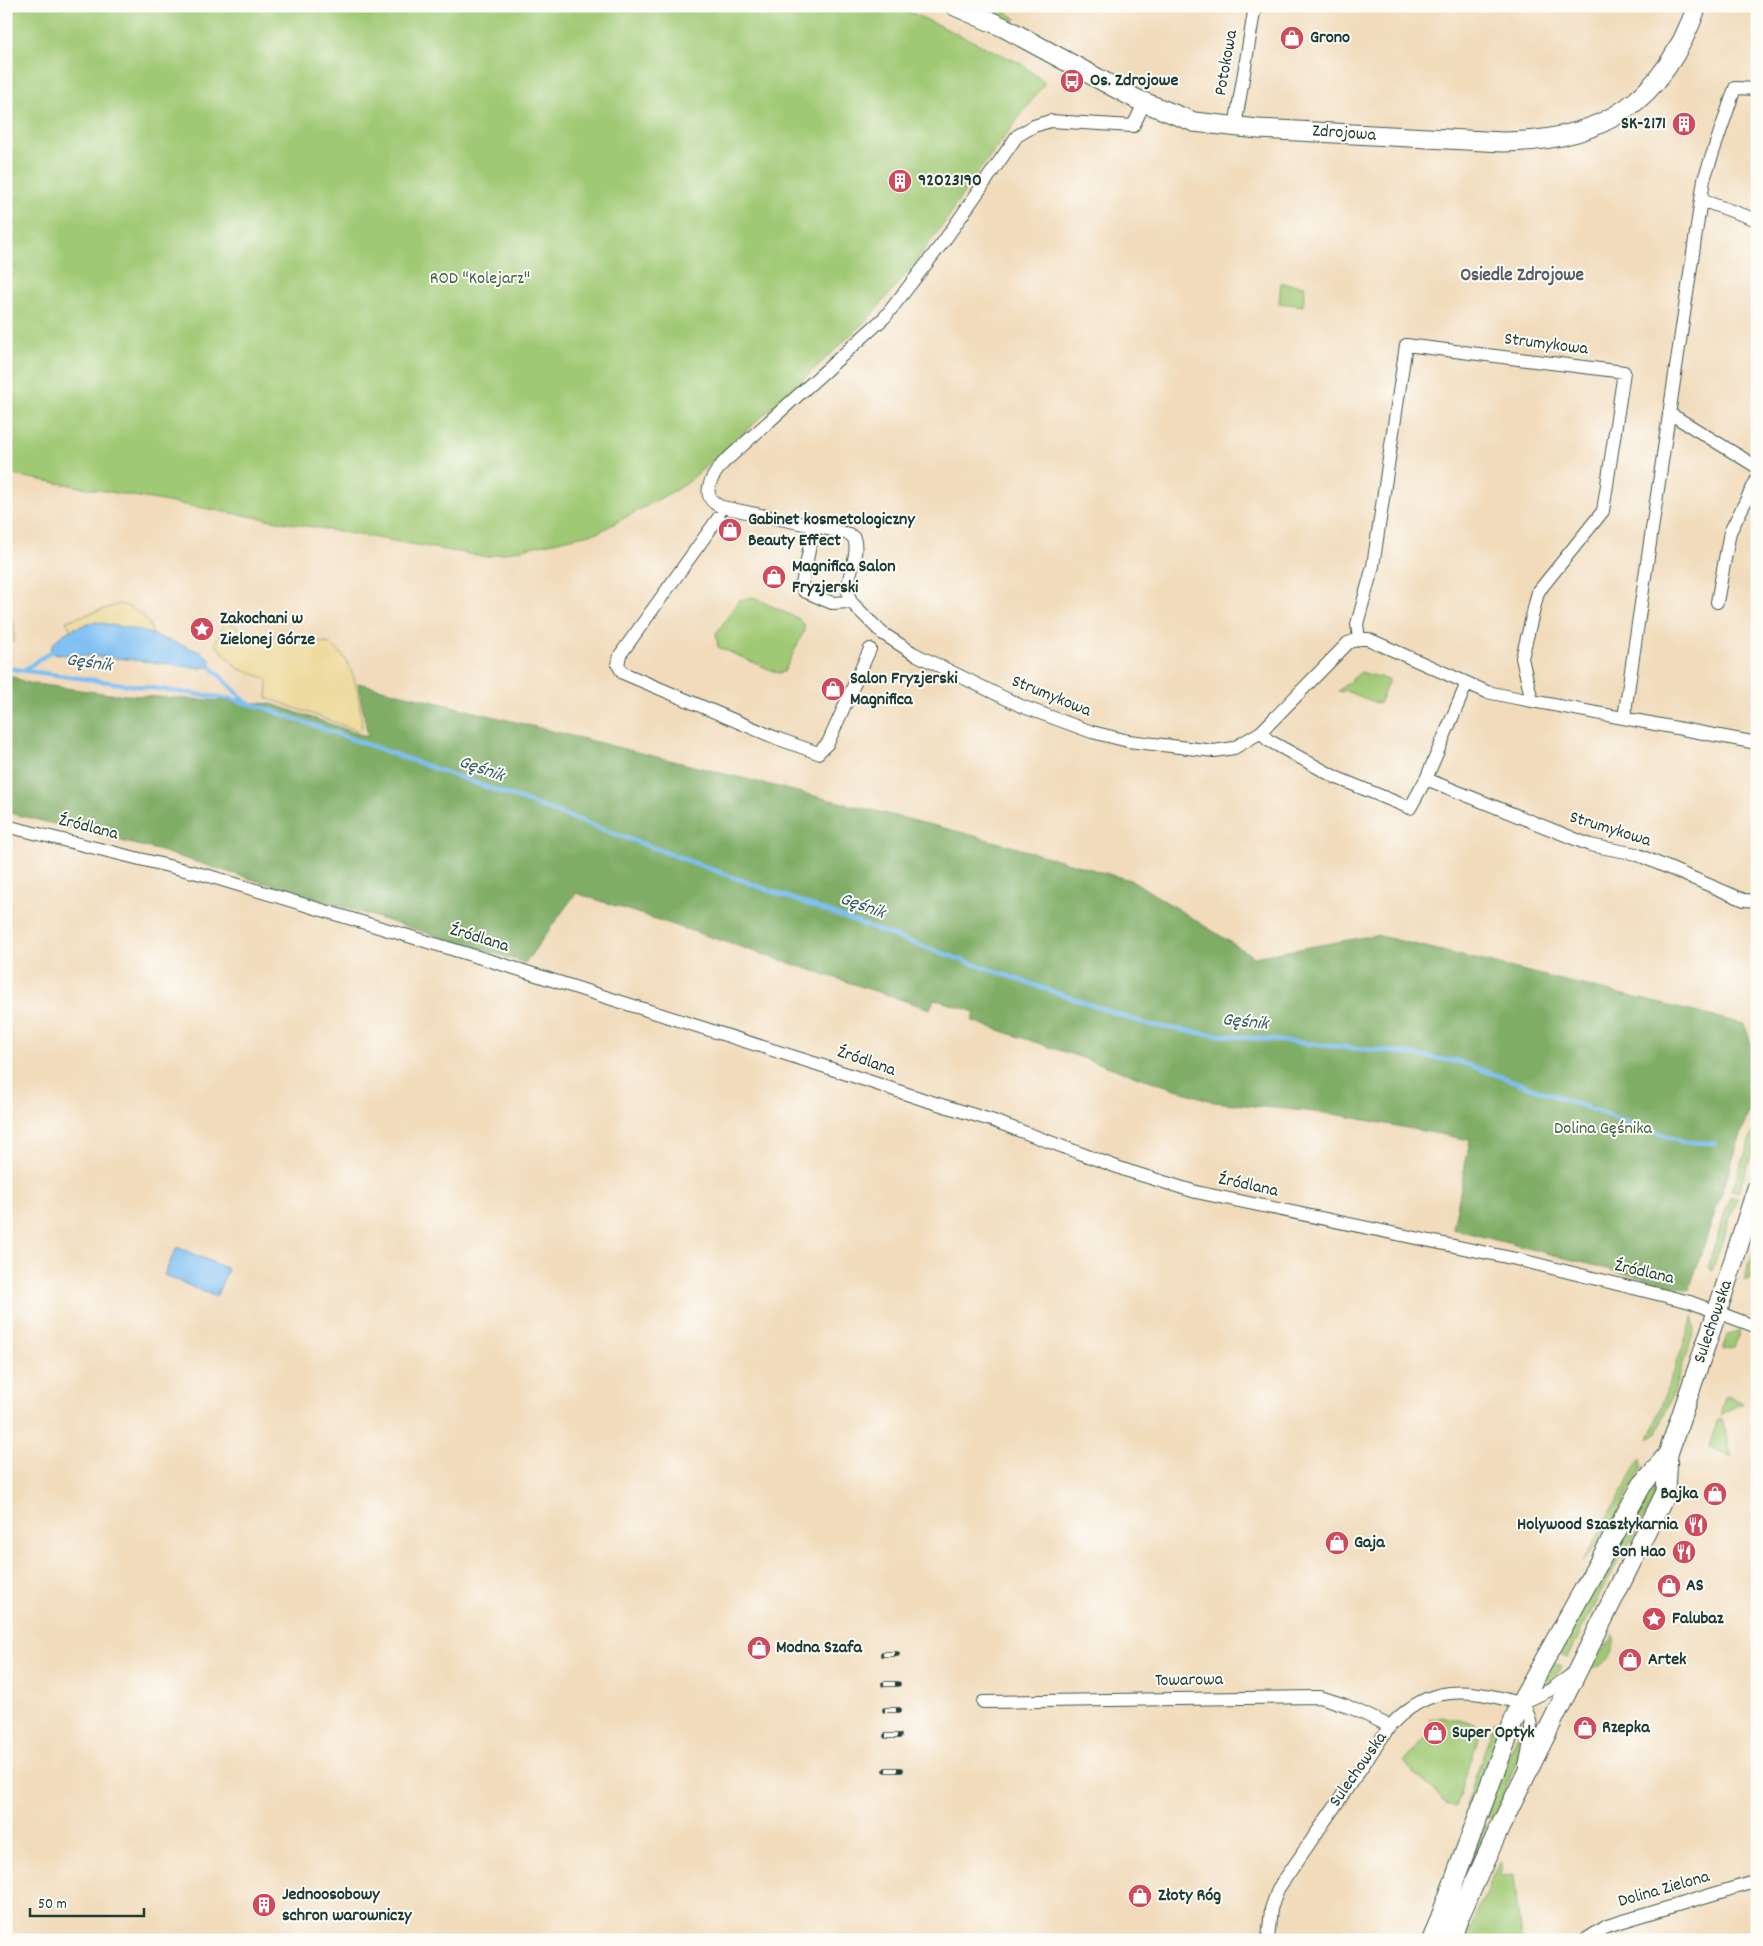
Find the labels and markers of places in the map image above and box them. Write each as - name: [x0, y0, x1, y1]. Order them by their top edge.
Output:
- shop icon: Grono: [1279, 25, 1305, 51]
- place label: Grono: [1310, 26, 1350, 51]
- bus stop icon: Os. Zdrojowe: [1059, 68, 1085, 94]
- place label: Os. Zdrojowe: [1090, 69, 1178, 94]
- building icon: SK-2171: [1671, 111, 1697, 137]
- place label: SK-2171: [1621, 112, 1666, 137]
- building icon: 92023190: [887, 168, 913, 194]
- place label: 92023190: [918, 169, 982, 194]
- place label: Gabinet kosmetologiczny Beauty Effect: [748, 508, 915, 554]
- shop icon: Gabinet kosmetologiczny Beauty Effect: [717, 517, 743, 543]
- place label: Magnifica Salon Fryzjerski: [792, 555, 896, 601]
- shop icon: Magnifica Salon Fryzjerski: [761, 564, 787, 590]
- place label: Zakochani w Zielonej Górze: [220, 607, 315, 653]
- place icon: Zakochani w Zielonej Górze: [189, 616, 215, 642]
- place label: Salon Fryzjerski Magnifica: [850, 667, 958, 713]
- shop icon: Salon Fryzjerski Magnifica: [820, 676, 846, 702]
- shop icon: Bajka: [1702, 1481, 1728, 1507]
- place label: Bajka: [1660, 1482, 1699, 1507]
- restaurant icon: Holywood Szaszłykarnia: [1683, 1512, 1709, 1538]
- place label: Holywood Szaszłykarnia: [1517, 1513, 1679, 1538]
- shop icon: Gaja: [1324, 1530, 1350, 1556]
- place label: Gaja: [1354, 1531, 1385, 1556]
- restaurant icon: Son Hao: [1671, 1539, 1697, 1565]
- place label: Son Hao: [1612, 1540, 1666, 1565]
- shop icon: AS: [1656, 1573, 1682, 1599]
- place label: AS: [1686, 1574, 1704, 1599]
- place icon: Falubaz: [1641, 1606, 1667, 1632]
- place label: Falubaz: [1672, 1607, 1724, 1632]
- shop icon: Modna Szafa: [746, 1635, 772, 1661]
- place label: Modna Szafa: [776, 1636, 862, 1661]
- shop icon: Artek: [1617, 1647, 1643, 1673]
- place label: Artek: [1648, 1648, 1687, 1673]
- shop icon: Rzepka: [1572, 1715, 1598, 1741]
- place label: Rzepka: [1602, 1716, 1650, 1741]
- shop icon: Super Optyk: [1422, 1720, 1448, 1746]
- place label: Super Optyk: [1452, 1721, 1535, 1746]
- place label: Jednoosobowy schron warowniczy: [282, 1883, 412, 1929]
- shop icon: Złoty Róg: [1127, 1883, 1153, 1909]
- place label: Złoty Róg: [1158, 1884, 1221, 1909]
- building icon: Jednoosobowy schron warowniczy: [251, 1892, 277, 1918]

